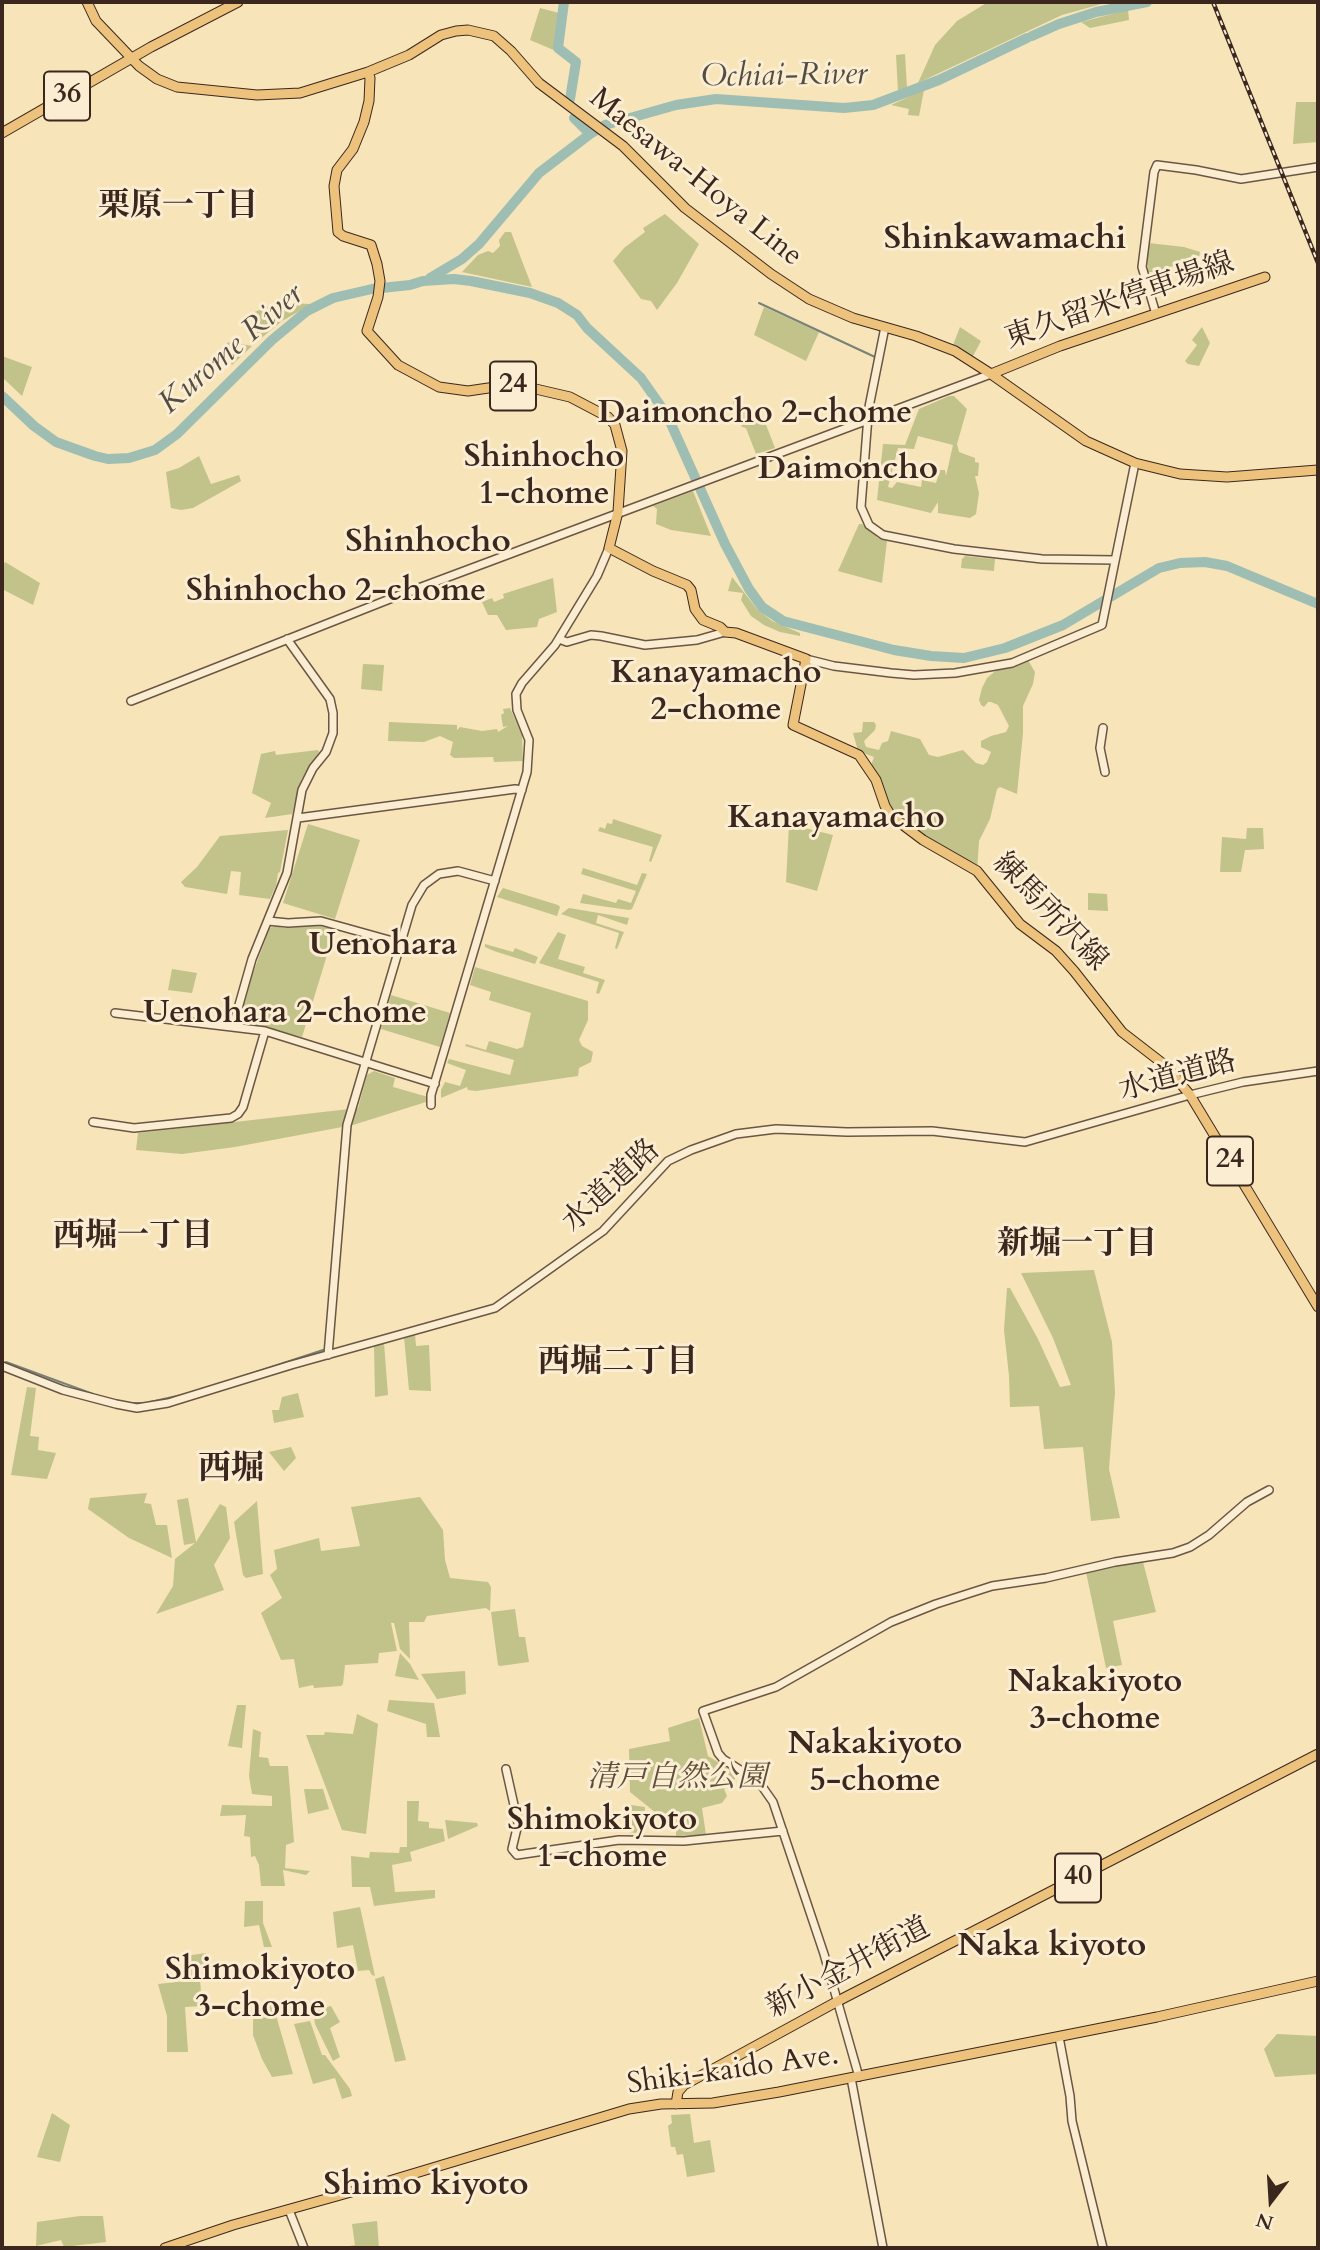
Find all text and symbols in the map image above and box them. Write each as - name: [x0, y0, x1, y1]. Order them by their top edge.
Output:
- water label: Ochiai-River: [700, 56, 868, 98]
- road number: 36: [44, 72, 90, 120]
- street label: Maesawa-Hoya Line: [581, 81, 809, 275]
- district label: 栗原一丁目: [98, 189, 258, 227]
- district label: Shinkawamachi: [884, 220, 1126, 260]
- street label: 東久留米停車場線: [1001, 246, 1239, 358]
- water label: Kurome River: [152, 277, 312, 423]
- road number: 24: [490, 362, 536, 410]
- district label: Daimoncho 2-chome: [598, 396, 912, 434]
- district label: Shinhocho 1-chome: [464, 440, 624, 515]
- district label: Daimoncho: [758, 450, 938, 490]
- district label: Shinhocho: [345, 523, 511, 563]
- district label: Shinhocho 2-chome: [186, 574, 486, 612]
- district label: Kanayamacho 2-chome: [611, 656, 821, 731]
- district label: Kanayamacho: [727, 799, 945, 839]
- street label: 練馬所沢線: [984, 847, 1114, 979]
- district label: Uenohara: [309, 926, 457, 966]
- district label: Uenohara 2-chome: [143, 996, 427, 1034]
- street label: 水道道路: [1115, 1044, 1241, 1110]
- street label: 水道道路: [556, 1133, 668, 1241]
- road number: 24: [1207, 1136, 1253, 1186]
- district label: 西堀一丁目: [53, 1219, 213, 1257]
- district label: 新堀一丁目: [997, 1227, 1157, 1265]
- district label: 西堀二丁目: [538, 1345, 698, 1383]
- district label: 西堀: [198, 1450, 264, 1490]
- district label: Nakakiyoto 3-chome: [1008, 1665, 1182, 1740]
- district label: Nakakiyoto 5-chome: [788, 1727, 962, 1802]
- park label: 清戸自然公園: [587, 1761, 767, 1797]
- district label: Shimokiyoto 1-chome: [507, 1803, 697, 1878]
- road number: 40: [1055, 1854, 1101, 1902]
- street label: 新小金井街道: [761, 1911, 937, 2027]
- district label: Naka kiyoto: [958, 1927, 1146, 1967]
- district label: Shimokiyoto 3-chome: [165, 1953, 355, 2028]
- street label: Shiki-kaido Ave.: [625, 2038, 841, 2104]
- district label: Shimo kiyoto: [323, 2166, 529, 2206]
- north arrow: [1236, 2166, 1306, 2236]
- text: N: [1253, 2206, 1277, 2236]

